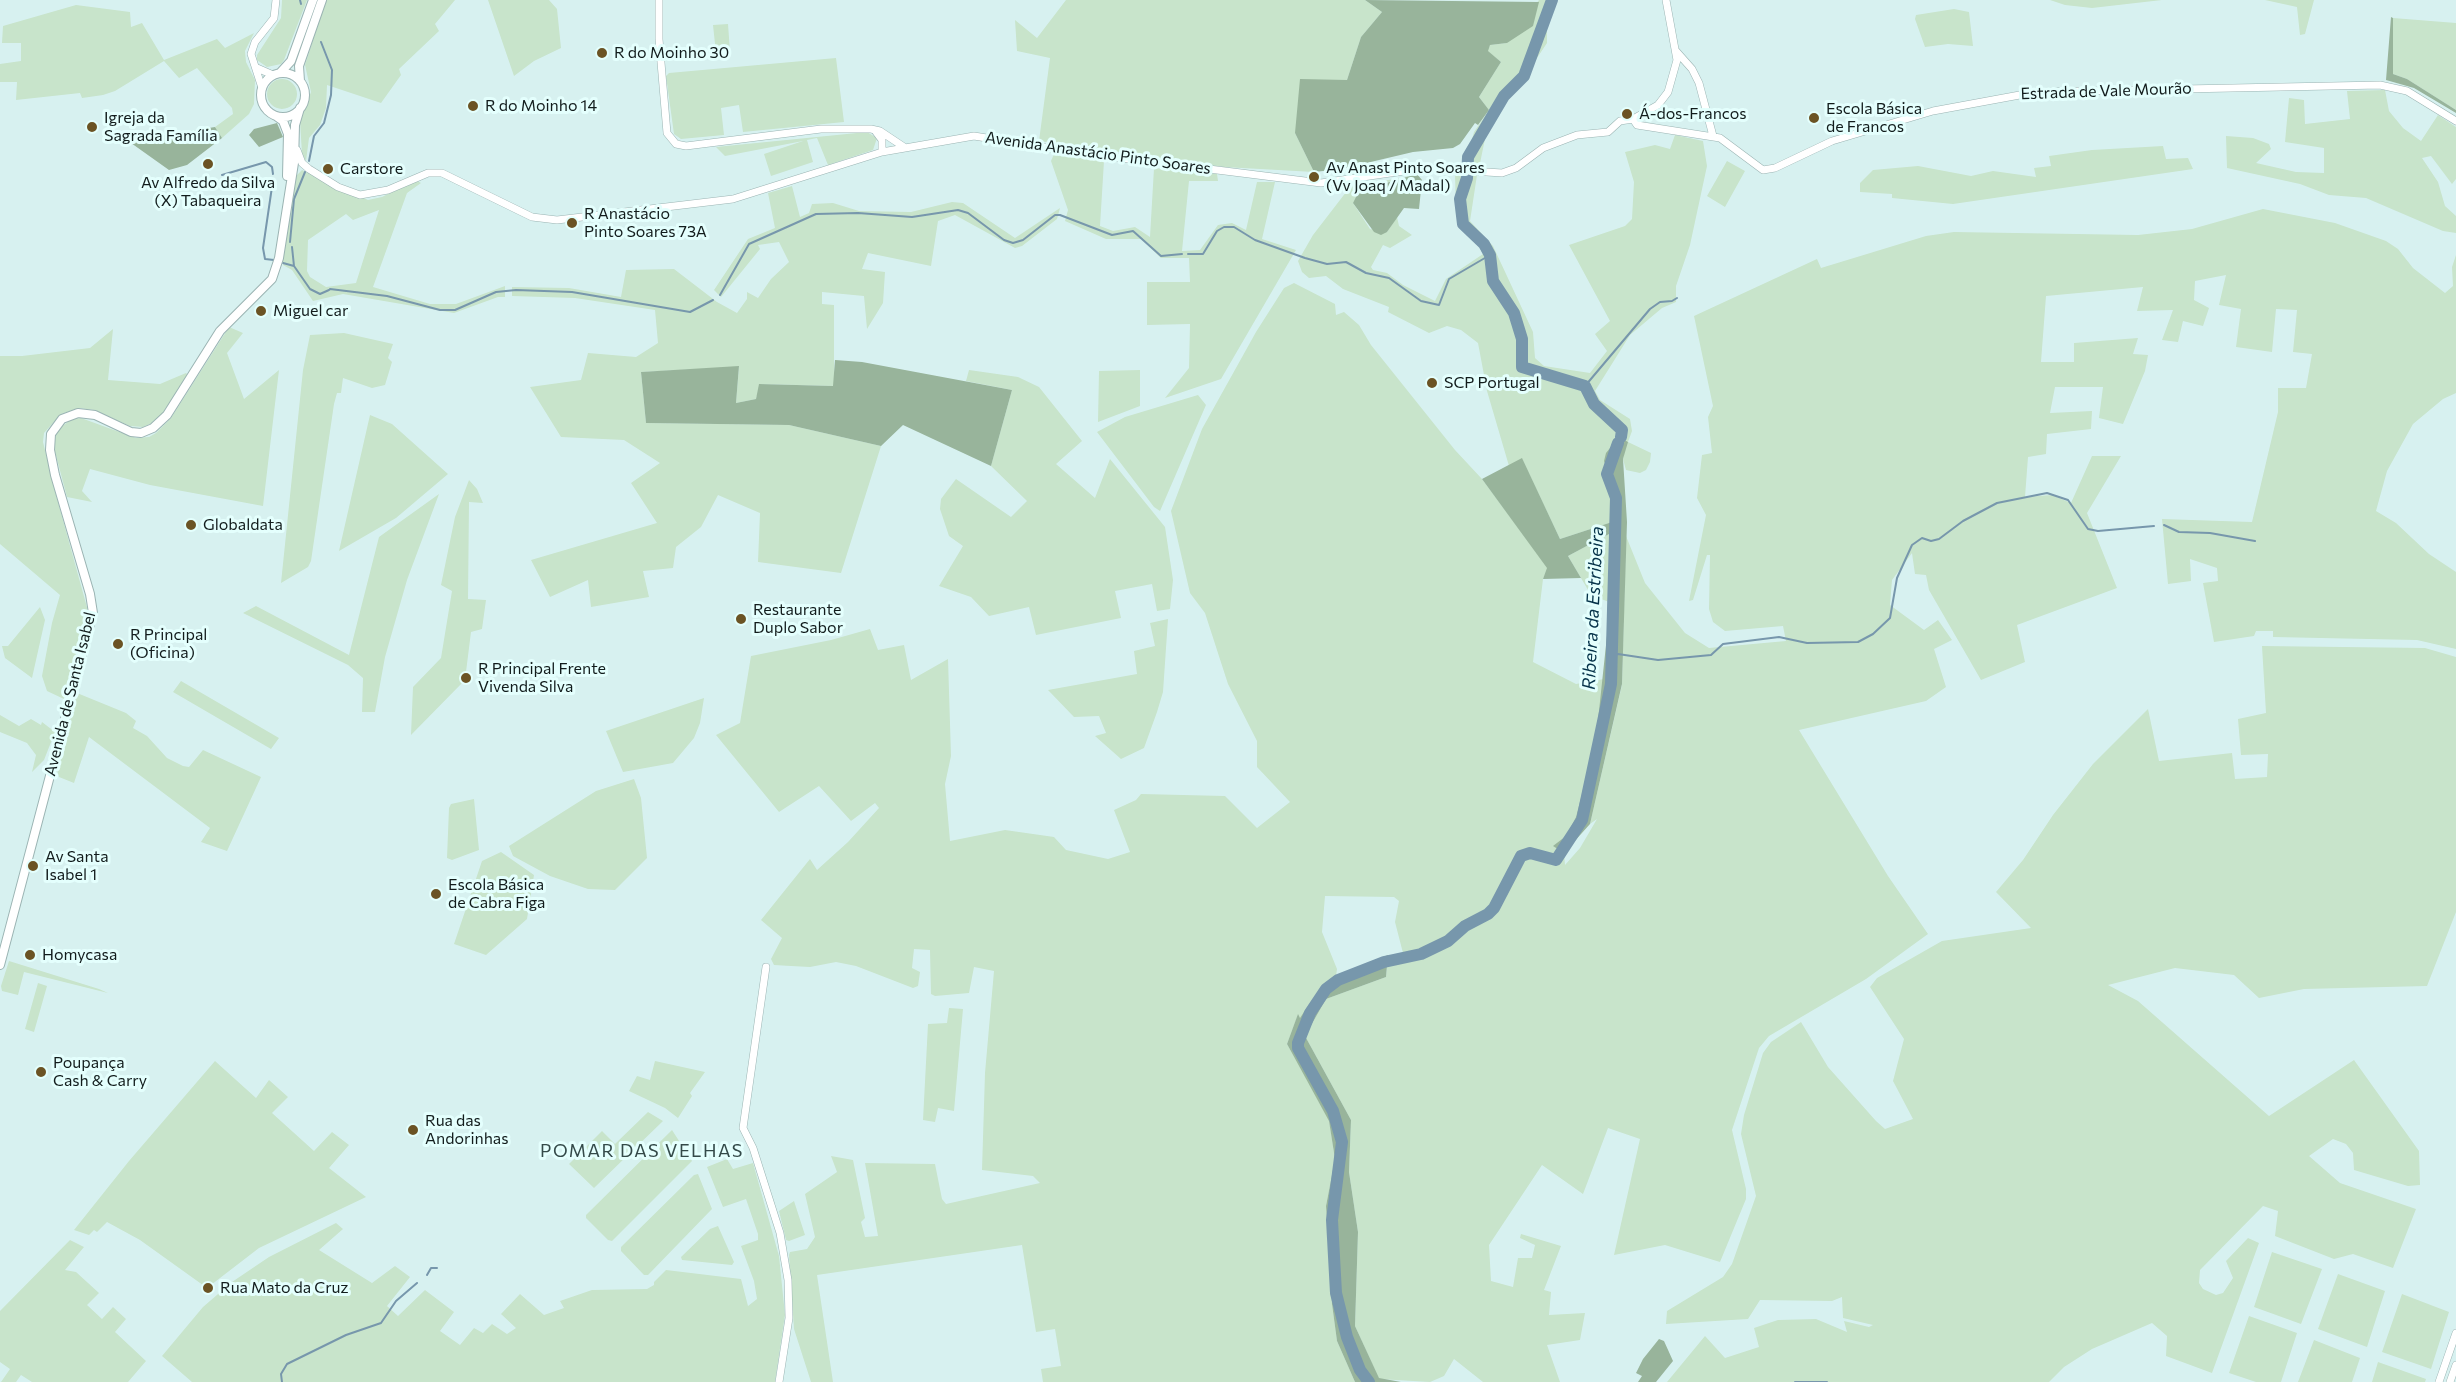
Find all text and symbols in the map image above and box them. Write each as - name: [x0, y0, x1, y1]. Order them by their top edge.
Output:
- place label: R do Moinho 30: [614, 43, 729, 63]
- marker: R do Moinho 30: [595, 46, 609, 60]
- street label: Estrada de Vale Mourão: [2020, 78, 2192, 104]
- place label: R do Moinho 14: [485, 96, 597, 116]
- marker: R do Moinho 14: [466, 99, 480, 113]
- place label: Escola Básica de Francos: [1826, 99, 1922, 137]
- place label: Á-dos-Francos: [1639, 104, 1746, 124]
- marker: Á-dos-Francos: [1620, 107, 1634, 121]
- place label: Igreja da Sagrada Família: [104, 108, 218, 146]
- marker: Escola Básica de Francos: [1807, 111, 1821, 125]
- marker: Igreja da Sagrada Família: [85, 120, 99, 134]
- street label: Avenida Anastácio Pinto Soares: [984, 128, 1212, 178]
- marker: Av Alfredo da Silva (X) Tabaqueira: [201, 157, 215, 171]
- place label: Av Anast Pinto Soares (Vv Joaq / Madal): [1326, 158, 1485, 196]
- place label: Carstore: [340, 159, 403, 179]
- marker: Carstore: [321, 162, 335, 176]
- marker: Av Anast Pinto Soares (Vv Joaq / Madal): [1307, 170, 1321, 184]
- place label: Av Alfredo da Silva (X) Tabaqueira: [141, 173, 275, 211]
- place label: R Anastácio Pinto Soares 73A: [584, 204, 707, 242]
- marker: R Anastácio Pinto Soares 73A: [565, 216, 579, 230]
- place label: Miguel car: [273, 301, 348, 321]
- marker: Miguel car: [254, 304, 268, 318]
- place label: SCP Portugal: [1444, 373, 1540, 393]
- marker: SCP Portugal: [1425, 376, 1439, 390]
- place label: Globaldata: [203, 515, 283, 535]
- marker: Globaldata: [184, 518, 198, 532]
- water label: Ribeira da Estribeira: [1578, 526, 1608, 690]
- place label: Restaurante Duplo Sabor: [753, 600, 843, 638]
- street label: Avenida de Santa Isabel: [40, 610, 100, 778]
- marker: Restaurante Duplo Sabor: [734, 612, 748, 626]
- place label: R Principal (Oficina): [130, 625, 207, 663]
- marker: R Principal (Oficina): [111, 637, 125, 651]
- place label: R Principal Frente Vivenda Silva: [478, 659, 606, 697]
- marker: R Principal Frente Vivenda Silva: [459, 671, 473, 685]
- place label: Av Santa Isabel 1: [45, 847, 109, 885]
- marker: Av Santa Isabel 1: [26, 859, 40, 873]
- place label: Escola Básica de Cabra Figa: [448, 875, 545, 913]
- marker: Escola Básica de Cabra Figa: [429, 887, 443, 901]
- place label: Homycasa: [42, 945, 117, 965]
- marker: Homycasa: [23, 948, 37, 962]
- place label: Poupança Cash & Carry: [53, 1053, 147, 1091]
- marker: Poupança Cash & Carry: [34, 1065, 48, 1079]
- place label: Rua das Andorinhas: [425, 1111, 508, 1149]
- marker: Rua das Andorinhas: [406, 1123, 420, 1137]
- district label: POMAR DAS VELHAS: [540, 1140, 744, 1162]
- place label: Rua Mato da Cruz: [220, 1278, 349, 1298]
- marker: Rua Mato da Cruz: [201, 1281, 215, 1295]

